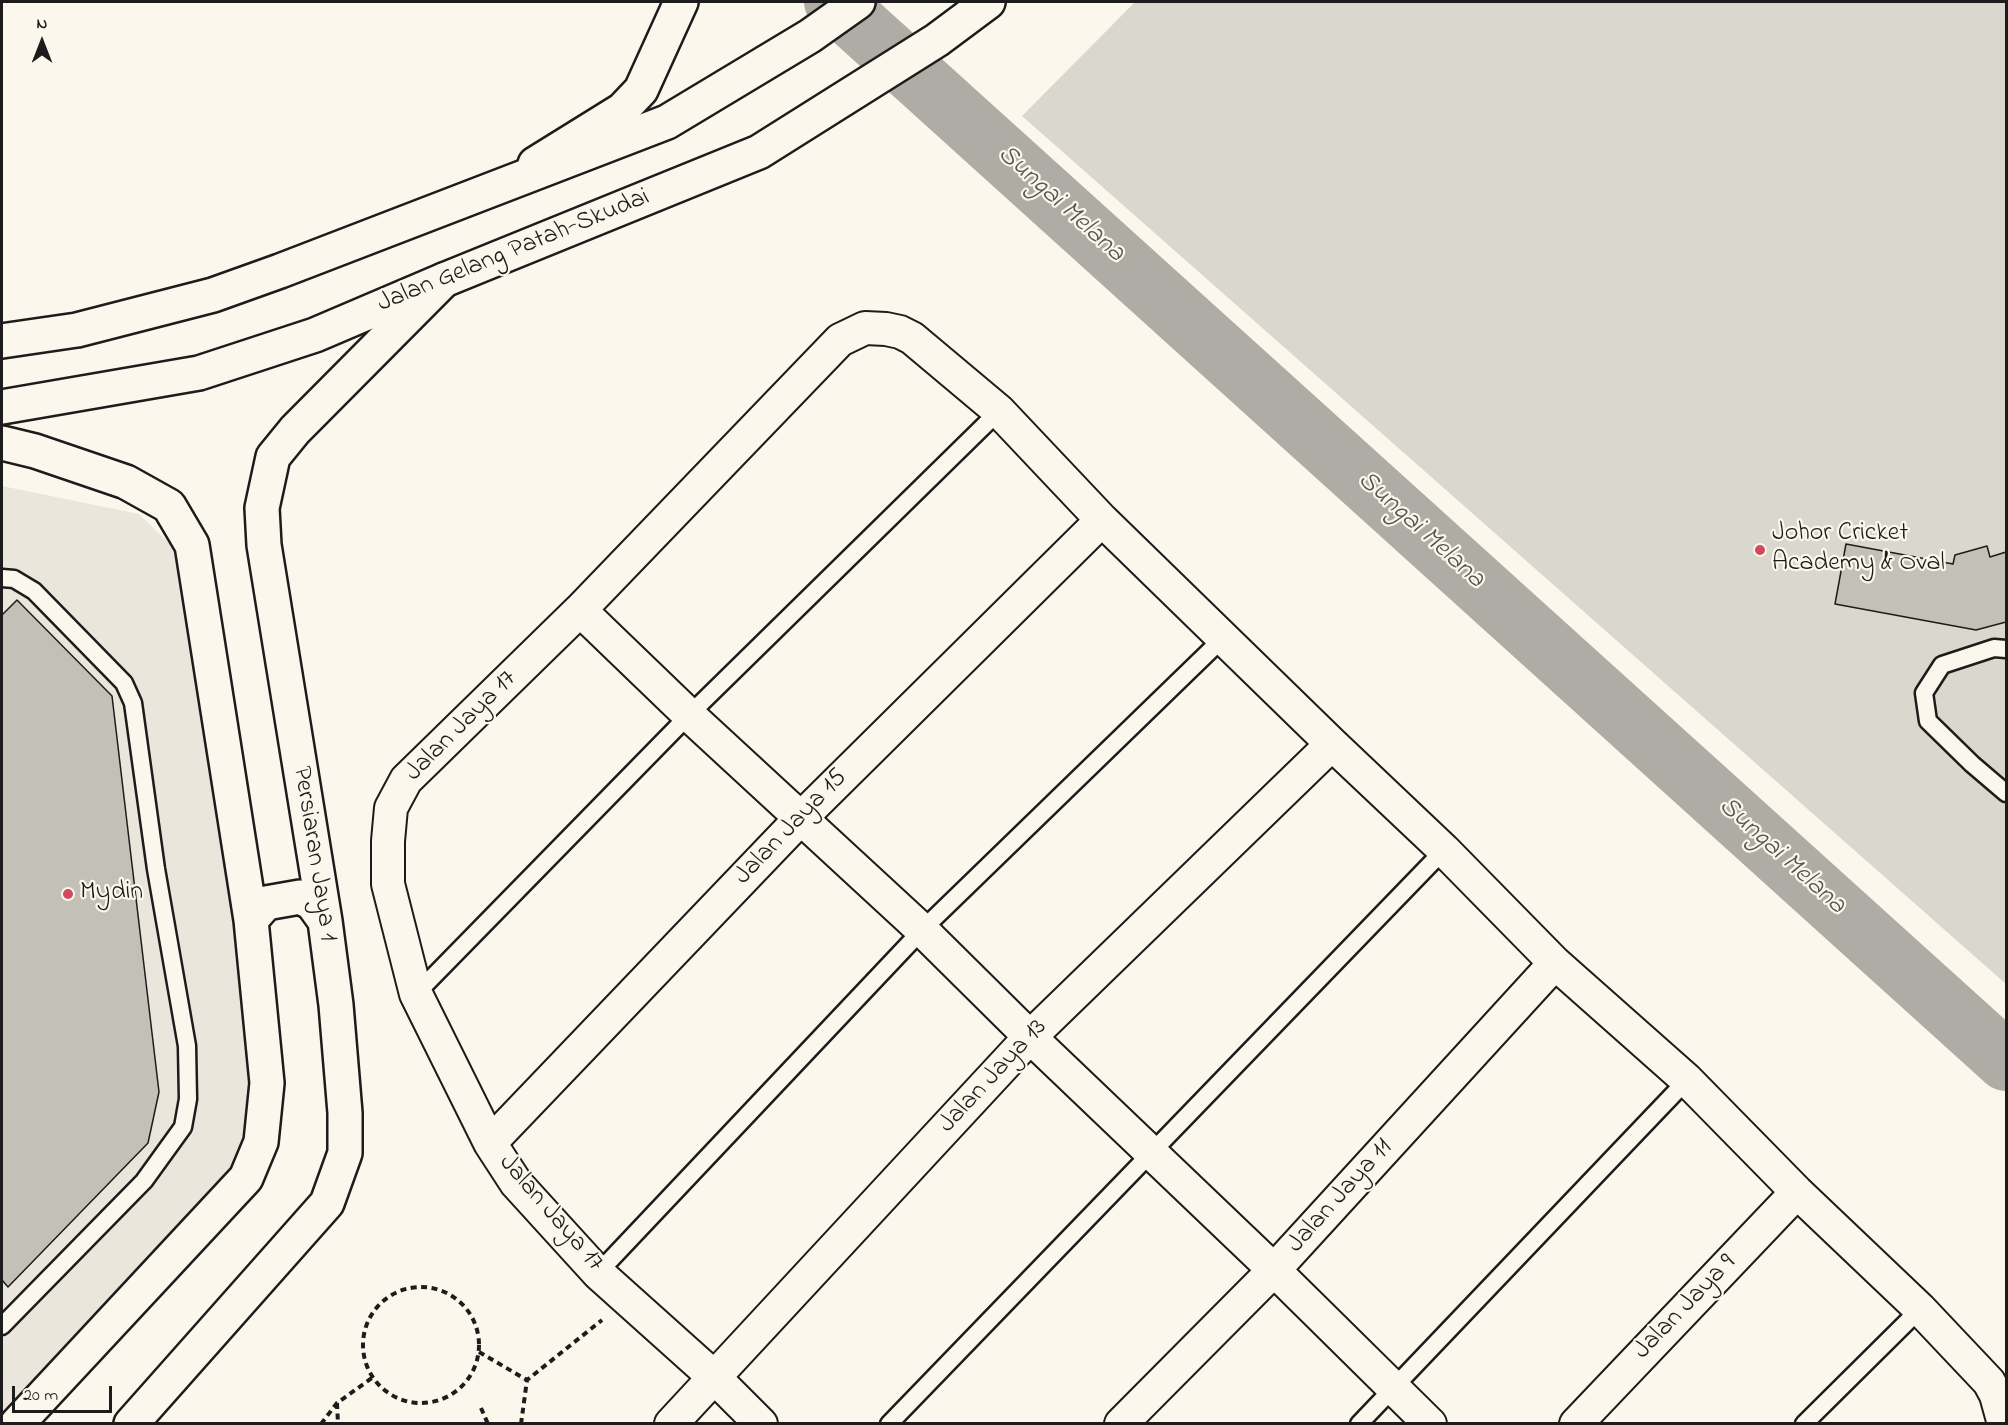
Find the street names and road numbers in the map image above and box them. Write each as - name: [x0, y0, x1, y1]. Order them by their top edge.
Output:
- street label: Jalan Gelang Patah-Skudai: [374, 183, 654, 321]
- street label: Jalan Jaya 17: [400, 665, 524, 789]
- street label: Jalan Jaya 15: [729, 763, 855, 893]
- street label: Persiaran Jaya 1: [284, 764, 342, 944]
- street label: Jalan Jaya 13: [933, 1013, 1055, 1141]
- street label: Jalan Jaya 11: [1282, 1134, 1400, 1260]
- street label: Jalan Jaya 17: [491, 1149, 609, 1279]
- street label: Jalan Jaya 9: [1628, 1249, 1744, 1367]

